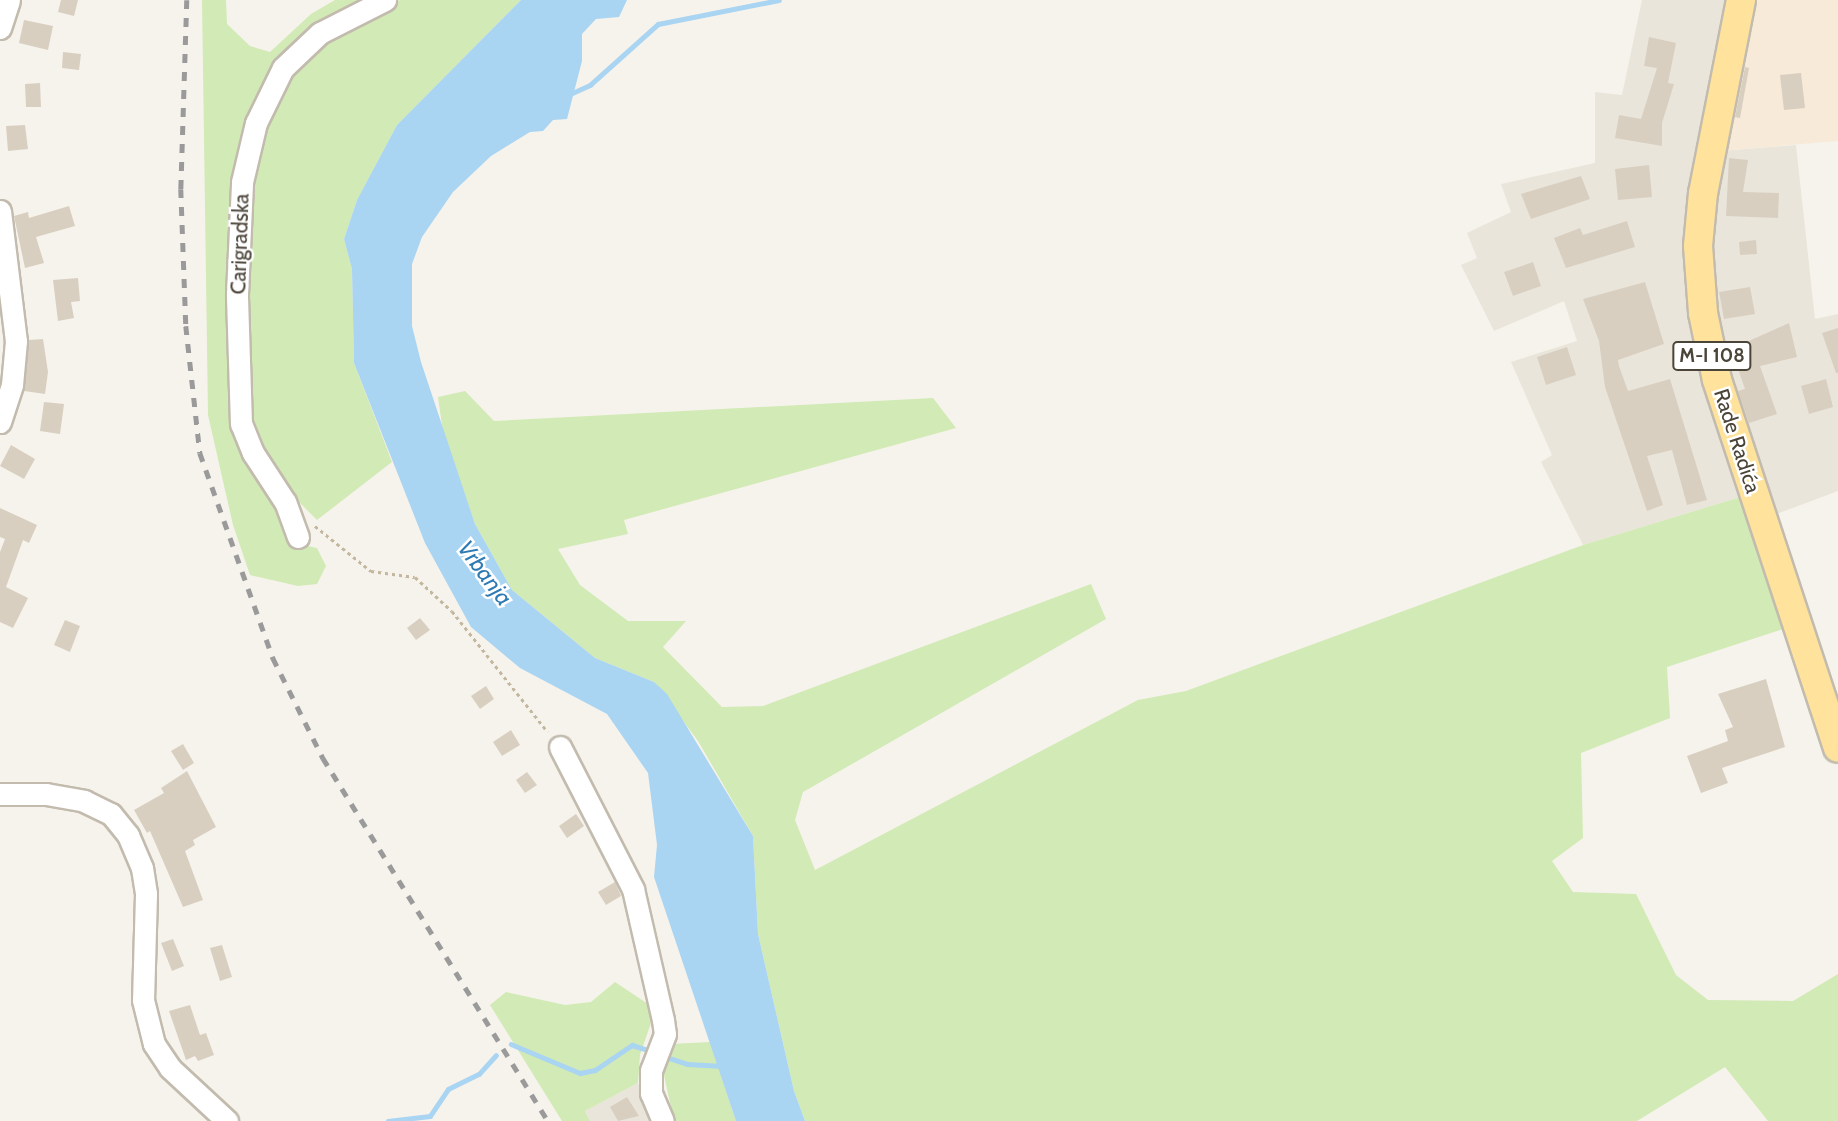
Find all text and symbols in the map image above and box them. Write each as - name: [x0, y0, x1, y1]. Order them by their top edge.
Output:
- street label: Carigradska: [226, 193, 254, 295]
- road number: M-I 108: [1672, 340, 1752, 372]
- street label: Rade Radića: [1708, 386, 1766, 496]
- water label: Vrbanja: [452, 535, 518, 611]

